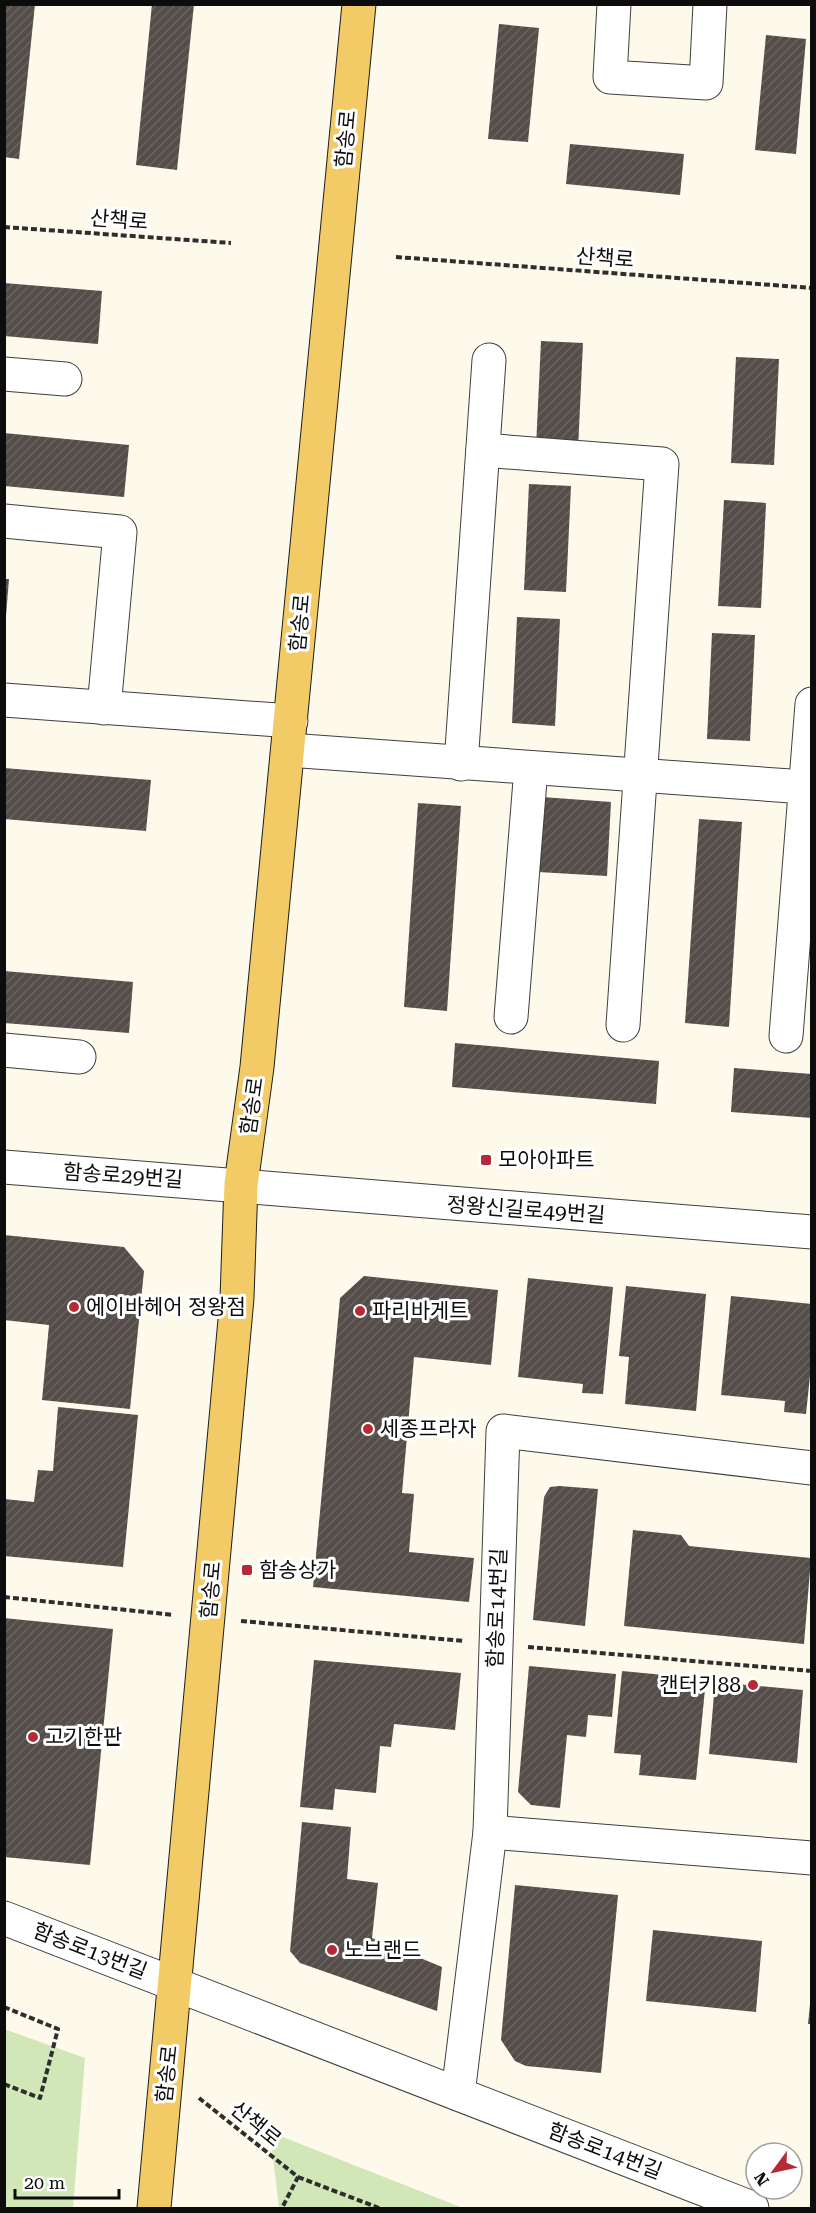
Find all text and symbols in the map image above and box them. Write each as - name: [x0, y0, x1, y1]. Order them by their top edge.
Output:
- street label: 함송로: [332, 109, 360, 169]
- street label: 산책로: [89, 206, 149, 234]
- street label: 산책로: [575, 244, 635, 272]
- street label: 함송로: [286, 593, 314, 653]
- street label: 함송로: [236, 1076, 268, 1136]
- place label: 모아아파트: [498, 1148, 595, 1172]
- marker: 모아아파트: [479, 1153, 493, 1167]
- street label: 함송로29번길: [62, 1160, 184, 1192]
- street label: 정왕신길로49번길: [446, 1192, 606, 1228]
- place label: 에이바헤어 정왕점: [86, 1295, 246, 1319]
- place label: 파리바게트: [372, 1299, 469, 1323]
- marker: 에이바헤어 정왕점: [67, 1300, 81, 1314]
- marker: 파리바게트: [353, 1304, 367, 1318]
- place label: 세종프라자: [380, 1417, 477, 1441]
- marker: 세종프라자: [361, 1422, 375, 1436]
- street label: 함송로14번길: [483, 1548, 511, 1668]
- place label: 함송상가: [259, 1558, 336, 1582]
- street label: 함송로: [197, 1560, 225, 1620]
- marker: 함송상가: [240, 1563, 254, 1577]
- place label: 캔터키88: [660, 1673, 741, 1697]
- marker: 캔터키88: [746, 1678, 760, 1692]
- place label: 고기한판: [45, 1725, 122, 1749]
- marker: 고기한판: [26, 1730, 40, 1744]
- street label: 함송로13번길: [30, 1918, 150, 1984]
- place label: 노브랜드: [344, 1938, 421, 1962]
- marker: 노브랜드: [325, 1943, 339, 1957]
- street label: 함송로: [152, 2044, 182, 2104]
- street label: 산책로: [226, 2096, 286, 2152]
- street label: 함송로14번길: [545, 2118, 665, 2184]
- north arrow: [744, 2141, 804, 2201]
- scale bar: [15, 2162, 118, 2200]
- text: N: [751, 2169, 773, 2189]
- text: 20 m: [24, 2172, 65, 2193]

